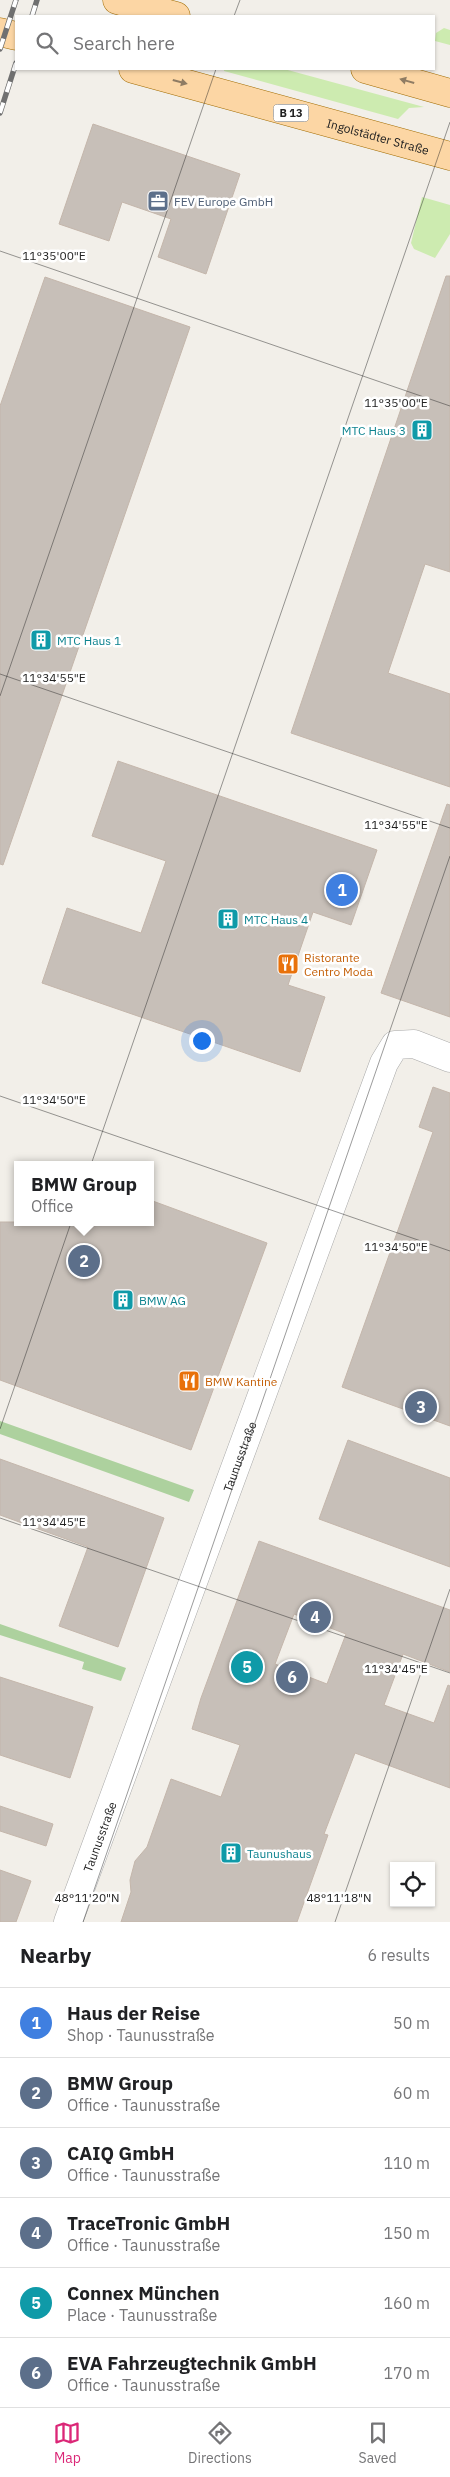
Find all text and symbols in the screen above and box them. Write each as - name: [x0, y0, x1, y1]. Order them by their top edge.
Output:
- search box: [15, 15, 435, 70]
- icon: search: [33, 29, 61, 57]
- text: Search here: [73, 31, 175, 55]
- one-way arrow: [400, 76, 415, 84]
- one-way arrow: [173, 78, 188, 86]
- road number: B 13: [274, 105, 308, 122]
- street label: Ingolstädter Straße: [325, 115, 431, 158]
- office icon: FEV Europe GmbH: [146, 189, 170, 213]
- place label: FEV Europe GmbH: [174, 194, 273, 209]
- text: 11°35'00"E: [22, 248, 86, 263]
- text: 11°35'00"E: [364, 395, 428, 410]
- building icon: MTC Haus 3: [410, 418, 434, 442]
- place label: MTC Haus 3: [342, 423, 406, 438]
- building icon: MTC Haus 1: [29, 628, 53, 652]
- place label: MTC Haus 1: [57, 633, 121, 648]
- text: 11°34'55"E: [22, 670, 86, 685]
- text: 11°34'55"E: [364, 817, 428, 832]
- pin: 1: [326, 871, 358, 909]
- building icon: MTC Haus 4: [216, 907, 240, 931]
- place label: MTC Haus 4: [244, 912, 308, 927]
- place label: Ristorante Centro Moda: [304, 950, 373, 979]
- restaurant icon: Ristorante Centro Moda: [276, 952, 300, 976]
- your location: [189, 1028, 215, 1054]
- text: 11°34'50"E: [22, 1092, 86, 1107]
- popup: [14, 1161, 154, 1226]
- text: BMW Group: [31, 1172, 137, 1196]
- text: Office: [31, 1196, 73, 1216]
- text: 11°34'50"E: [364, 1239, 428, 1254]
- pin: 2: [68, 1242, 100, 1280]
- building icon: BMW AG: [111, 1288, 135, 1312]
- place label: BMW AG: [139, 1293, 186, 1308]
- restaurant icon: BMW Kantine: [177, 1369, 201, 1393]
- place label: BMW Kantine: [205, 1374, 278, 1389]
- pin: 3: [405, 1388, 437, 1426]
- street label: Taunusstraße: [219, 1419, 259, 1494]
- text: 11°34'45"E: [22, 1514, 86, 1529]
- pin: 4: [299, 1598, 331, 1636]
- pin: 5: [231, 1648, 263, 1686]
- pin: 6: [276, 1658, 308, 1696]
- text: 11°34'45"E: [364, 1661, 428, 1676]
- street label: Taunusstraße: [80, 1799, 119, 1874]
- building icon: Taunushaus: [219, 1841, 243, 1865]
- place label: Taunushaus: [247, 1846, 312, 1861]
- map controls: [390, 1862, 435, 1907]
- button: locate: [390, 1862, 435, 1907]
- text: 48°11'20"N: [54, 1890, 120, 1905]
- text: 48°11'18"N: [306, 1890, 372, 1905]
- text: Nearby: [20, 1941, 91, 1969]
- text: 6 results: [367, 1945, 430, 1965]
- text: Haus der Reise: [67, 2001, 200, 2025]
- text: 1: [31, 2013, 41, 2033]
- text: 50 m: [393, 2013, 430, 2033]
- text: Shop · Taunusstraße: [67, 2025, 215, 2045]
- text: BMW Group: [67, 2071, 173, 2095]
- text: 2: [31, 2083, 41, 2103]
- text: 60 m: [393, 2083, 430, 2103]
- text: Office · Taunusstraße: [67, 2095, 220, 2115]
- text: CAIQ GmbH: [67, 2141, 174, 2165]
- text: 3: [31, 2153, 41, 2173]
- text: 110 m: [383, 2153, 430, 2173]
- text: Office · Taunusstraße: [67, 2165, 220, 2185]
- text: TraceTronic GmbH: [67, 2211, 230, 2235]
- text: 4: [31, 2223, 41, 2243]
- text: 150 m: [383, 2223, 430, 2243]
- text: Office · Taunusstraße: [67, 2235, 220, 2255]
- text: Connex München: [67, 2281, 220, 2305]
- text: 5: [31, 2293, 41, 2313]
- text: 160 m: [383, 2293, 430, 2313]
- text: Place · Taunusstraße: [67, 2305, 217, 2325]
- text: EVA Fahrzeugtechnik GmbH: [67, 2351, 317, 2375]
- text: 6: [31, 2363, 41, 2383]
- text: 170 m: [383, 2363, 430, 2383]
- text: Office · Taunusstraße: [67, 2375, 220, 2395]
- tab: Map: [53, 2419, 81, 2467]
- tab: Directions: [188, 2419, 252, 2467]
- tab: Saved: [359, 2419, 397, 2467]

